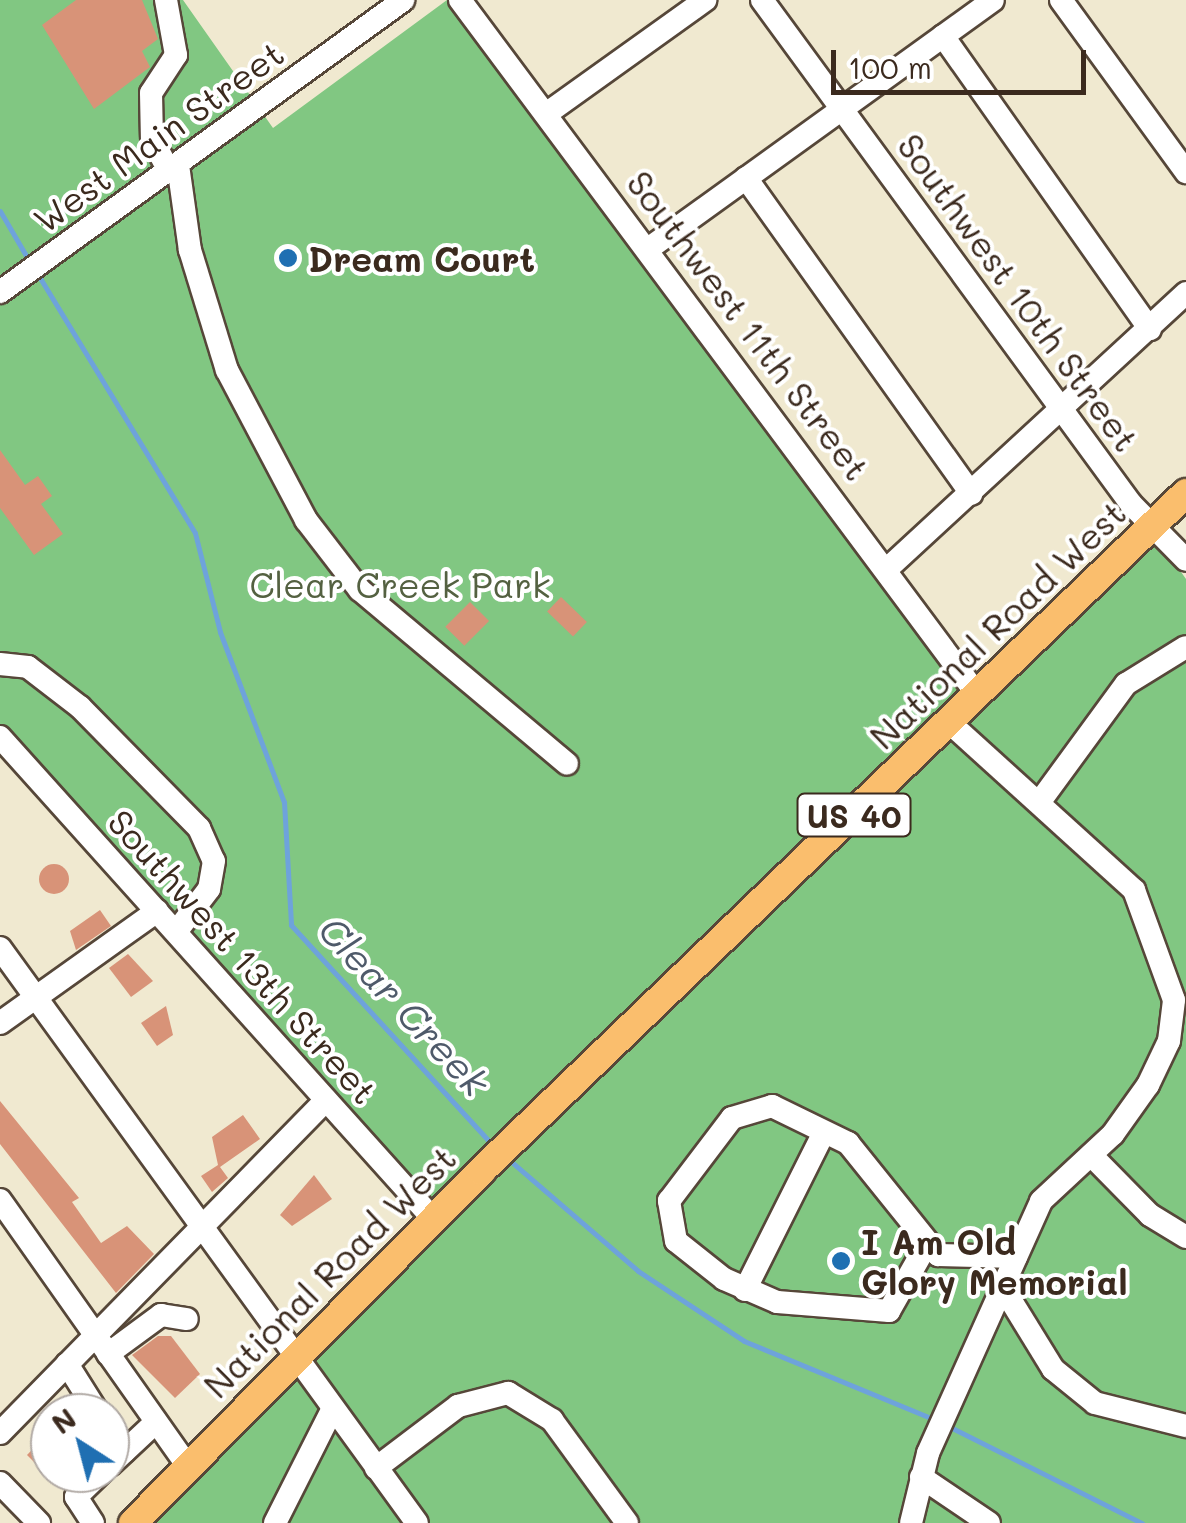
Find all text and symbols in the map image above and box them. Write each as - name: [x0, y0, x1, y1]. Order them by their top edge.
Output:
- scale bar: [836, 30, 1091, 92]
- street label: West Main Street: [25, 31, 291, 241]
- text: 100 m: [848, 47, 932, 87]
- street label: Southwest 10th Street: [890, 125, 1148, 459]
- street label: Southwest 11th Street: [619, 162, 879, 488]
- place label: Dream Court: [308, 237, 535, 279]
- marker: Dream Court: [277, 247, 299, 269]
- street label: National Road West: [861, 491, 1133, 757]
- park label: Clear Creek Park: [249, 563, 551, 605]
- road number: US 40: [796, 788, 912, 842]
- street label: Southwest 13th Street: [100, 800, 386, 1112]
- water label: Clear Creek: [309, 907, 499, 1105]
- street label: National Road West: [194, 1136, 464, 1406]
- place label: I Am Old Glory Memorial: [861, 1220, 1128, 1302]
- marker: I Am Old Glory Memorial: [830, 1250, 852, 1272]
- north arrow: [30, 1393, 130, 1493]
- text: N: [44, 1400, 83, 1441]

